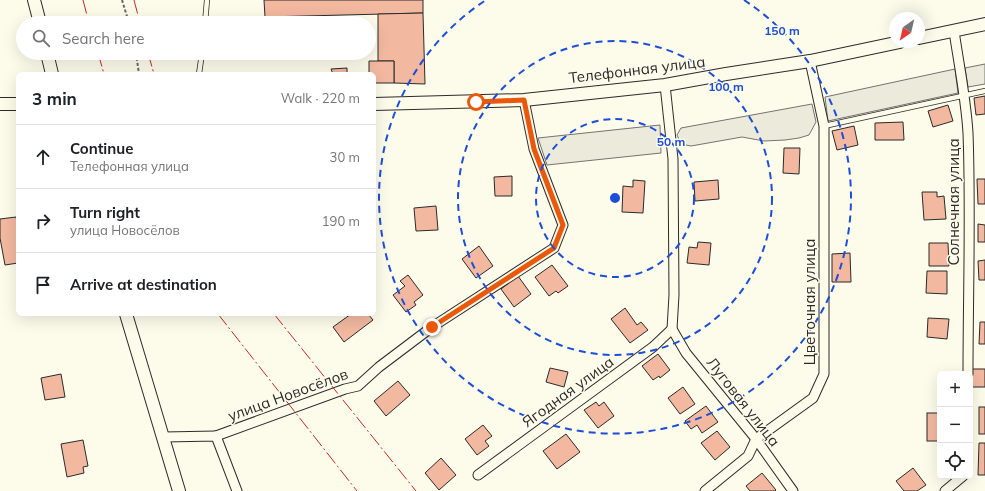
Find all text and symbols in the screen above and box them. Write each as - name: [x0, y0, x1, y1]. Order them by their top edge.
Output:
- north arrow: [889, 12, 925, 48]
- search box: [16, 16, 376, 60]
- text: 150 m: [764, 23, 800, 38]
- icon: search: [30, 27, 52, 49]
- text: Search here: [62, 29, 144, 48]
- street label: Телефонная улица: [568, 52, 706, 87]
- text: 100 m: [708, 79, 744, 94]
- text: 3 min: [32, 88, 77, 109]
- text: Walk · 220 m: [281, 90, 360, 106]
- route start: [467, 93, 485, 111]
- text: 50 m: [657, 134, 685, 149]
- street label: Солнечная улица: [944, 138, 963, 266]
- text: Continue: [70, 139, 133, 158]
- icon: ahead: [32, 146, 54, 168]
- text: 30 m: [330, 149, 360, 165]
- text: Телефонная улица: [70, 158, 189, 174]
- centre of rings: [608, 191, 622, 205]
- text: Turn right: [70, 203, 140, 222]
- icon: right: [32, 210, 54, 232]
- text: 190 m: [322, 213, 360, 229]
- text: улица Новосёлов: [70, 222, 180, 238]
- street label: Цветочная улица: [800, 239, 819, 365]
- icon: arrive: [32, 274, 54, 296]
- text: Arrive at destination: [70, 275, 217, 294]
- route end: [423, 318, 441, 336]
- street label: Ягодная улица: [518, 352, 617, 431]
- street label: Луговая улица: [703, 353, 784, 450]
- street label: улица Новосёлов: [225, 364, 351, 425]
- map controls: [937, 371, 973, 479]
- button: +: [937, 371, 973, 407]
- button: −: [937, 407, 973, 443]
- button: locate: [937, 443, 973, 479]

